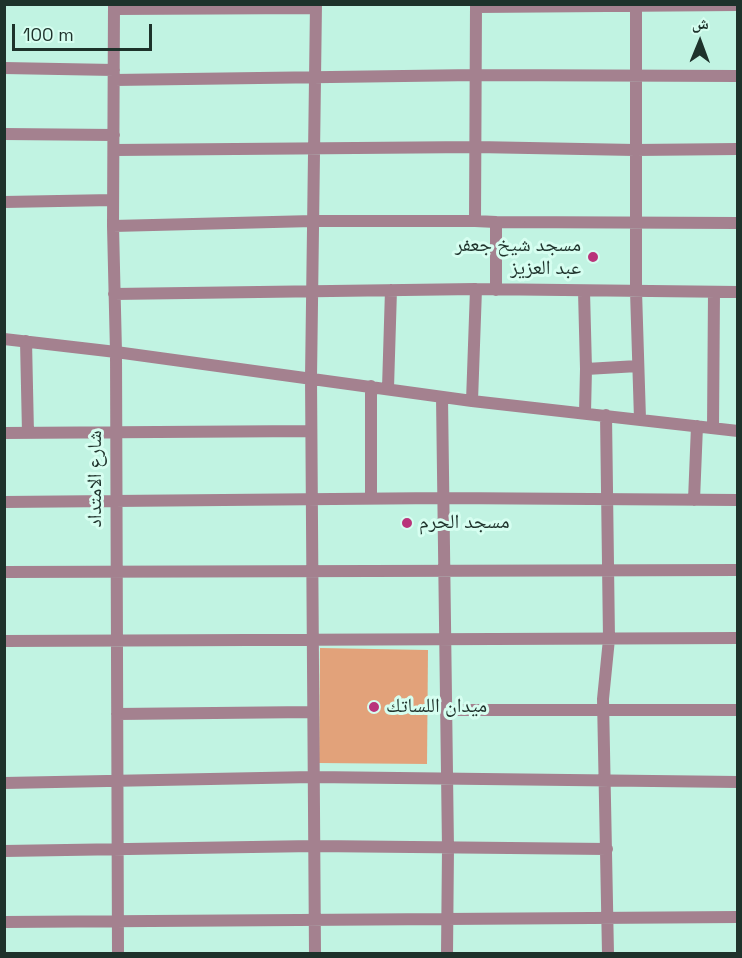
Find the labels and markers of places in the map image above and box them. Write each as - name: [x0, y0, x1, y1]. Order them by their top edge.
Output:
- place label: مسجد شيخ جعفر عبد العزيز: [455, 234, 581, 281]
- marker: مسجد شيخ جعفر عبد العزيز: [586, 250, 600, 264]
- place label: مسجد الحرم: [419, 511, 509, 535]
- marker: مسجد الحرم: [400, 516, 414, 530]
- place label: ميدان اللساتك: [386, 695, 487, 719]
- marker: ميدان اللساتك: [367, 700, 381, 714]

